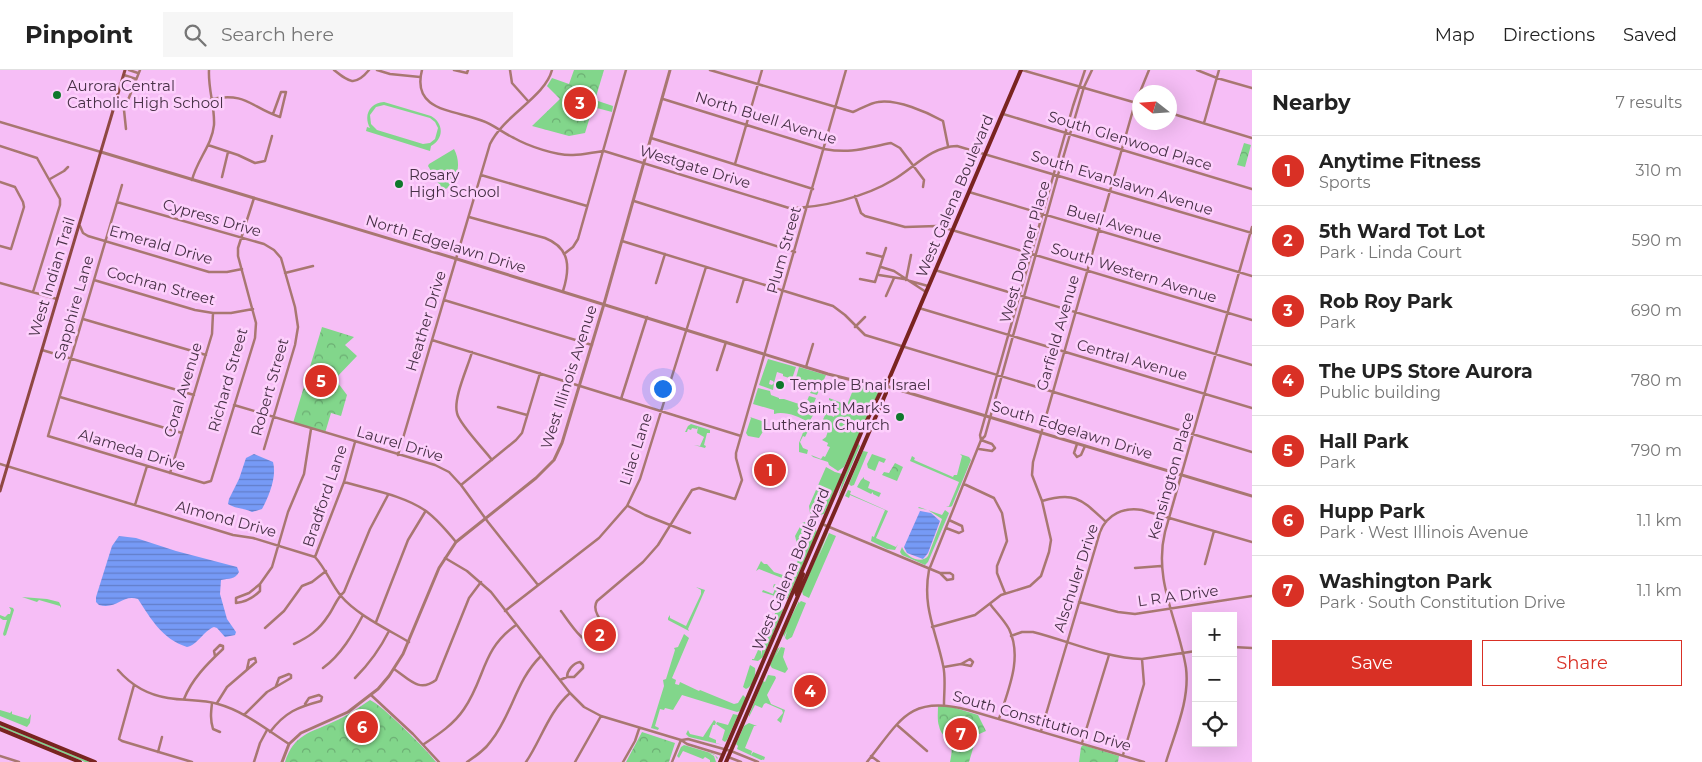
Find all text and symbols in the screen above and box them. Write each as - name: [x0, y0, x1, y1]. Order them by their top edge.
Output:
- search box: [163, 12, 513, 57]
- text: Pinpoint: [25, 20, 133, 49]
- icon: search: [181, 21, 209, 49]
- text: Search here: [221, 23, 334, 46]
- text: Map: [1435, 24, 1475, 46]
- text: Directions: [1503, 24, 1595, 46]
- text: Saved: [1623, 24, 1677, 46]
- place label: Aurora Central Catholic High School: [67, 76, 224, 112]
- pin: 3: [564, 84, 596, 122]
- north arrow: [1132, 85, 1177, 130]
- street label: North Buell Avenue: [693, 87, 839, 148]
- marker: Aurora Central Catholic High School: [51, 89, 63, 101]
- text: Nearby: [1272, 90, 1351, 115]
- text: 7 results: [1615, 93, 1682, 112]
- street label: South Glenwood Place: [1046, 107, 1214, 175]
- street label: West Galena Boulevard: [912, 111, 997, 280]
- street label: Westgate Drive: [637, 141, 753, 192]
- street label: South Evanslawn Avenue: [1029, 146, 1216, 219]
- text: Anytime Fitness: [1319, 150, 1481, 173]
- text: 1: [1285, 161, 1291, 180]
- text: 310 m: [1635, 161, 1682, 180]
- place label: Rosary High School: [409, 165, 500, 201]
- text: Sports: [1319, 173, 1371, 192]
- marker: Rosary High School: [393, 178, 405, 190]
- street label: West Downer Place: [995, 179, 1054, 325]
- street label: Cypress Drive: [161, 194, 264, 241]
- street label: Buell Avenue: [1064, 200, 1164, 247]
- street label: Plum Street: [762, 204, 805, 296]
- street label: North Edgelawn Drive: [364, 210, 529, 277]
- street label: West Indian Trail: [24, 214, 79, 339]
- text: 5th Ward Tot Lot: [1319, 220, 1485, 243]
- street label: Emerald Drive: [107, 221, 215, 268]
- text: 2: [1283, 231, 1293, 250]
- text: 590 m: [1631, 231, 1682, 250]
- street label: South Western Avenue: [1049, 238, 1219, 307]
- text: Park · Linda Court: [1319, 243, 1462, 262]
- street label: Sapphire Lane: [49, 253, 98, 363]
- street label: Cochran Street: [105, 262, 218, 309]
- street label: Heather Drive: [401, 268, 450, 374]
- street label: Garfield Avenue: [1032, 273, 1083, 393]
- text: Rob Roy Park: [1319, 290, 1453, 313]
- text: 3: [1283, 301, 1293, 320]
- text: 690 m: [1631, 301, 1682, 320]
- street label: West Illinois Avenue: [536, 302, 601, 451]
- text: Park: [1319, 313, 1356, 332]
- street label: Richard Street: [204, 326, 251, 434]
- street label: Central Avenue: [1075, 335, 1190, 384]
- street label: Robert Street: [246, 336, 293, 438]
- street label: Coral Avenue: [159, 340, 206, 440]
- text: The UPS Store Aurora: [1319, 360, 1533, 383]
- pin: 5: [305, 362, 337, 400]
- text: 4: [1282, 371, 1294, 390]
- text: 780 m: [1631, 371, 1682, 390]
- place label: Temple B'nai Israel: [790, 375, 930, 394]
- your location: [650, 376, 676, 402]
- marker: Temple B'nai Israel: [774, 379, 786, 391]
- text: Public building: [1319, 383, 1441, 402]
- street label: South Edgelawn Drive: [989, 396, 1155, 463]
- place label: Saint Mark's Lutheran Church: [762, 398, 890, 434]
- street label: Lilac Lane: [615, 410, 656, 487]
- street label: Kensington Place: [1143, 410, 1198, 542]
- marker: Saint Mark's Lutheran Church: [894, 411, 906, 423]
- street label: Laurel Drive: [354, 421, 446, 466]
- street label: Alameda Drive: [76, 424, 188, 475]
- text: Hall Park: [1319, 430, 1409, 453]
- text: 5: [1283, 441, 1293, 460]
- text: 790 m: [1631, 441, 1682, 460]
- street label: Bradford Lane: [298, 442, 351, 549]
- pin: 1: [754, 451, 786, 489]
- text: Park: [1319, 453, 1356, 472]
- street label: West Galena Boulevard: [748, 484, 833, 653]
- street label: Almond Drive: [174, 496, 279, 541]
- text: Hupp Park: [1319, 500, 1425, 523]
- text: 6: [1283, 511, 1293, 530]
- text: 1.1 km: [1637, 511, 1682, 530]
- street label: Alschuler Drive: [1049, 521, 1102, 635]
- text: Park · West Illinois Avenue: [1319, 523, 1528, 542]
- text: Washington Park: [1319, 570, 1492, 593]
- street label: L R A Drive: [1136, 580, 1220, 611]
- text: 7: [1283, 581, 1293, 600]
- text: 1.1 km: [1637, 581, 1682, 600]
- text: Park · South Constitution Drive: [1319, 593, 1565, 612]
- map controls: [1192, 612, 1237, 747]
- button: +: [1192, 612, 1237, 657]
- pin: 2: [584, 616, 616, 654]
- button: Save: [1272, 640, 1472, 686]
- button: Share: [1482, 640, 1682, 686]
- button: −: [1192, 657, 1237, 702]
- pin: 4: [794, 672, 826, 710]
- street label: South Constitution Drive: [951, 686, 1134, 755]
- button: locate: [1192, 702, 1237, 747]
- pin: 6: [346, 708, 378, 746]
- pin: 7: [945, 715, 977, 753]

